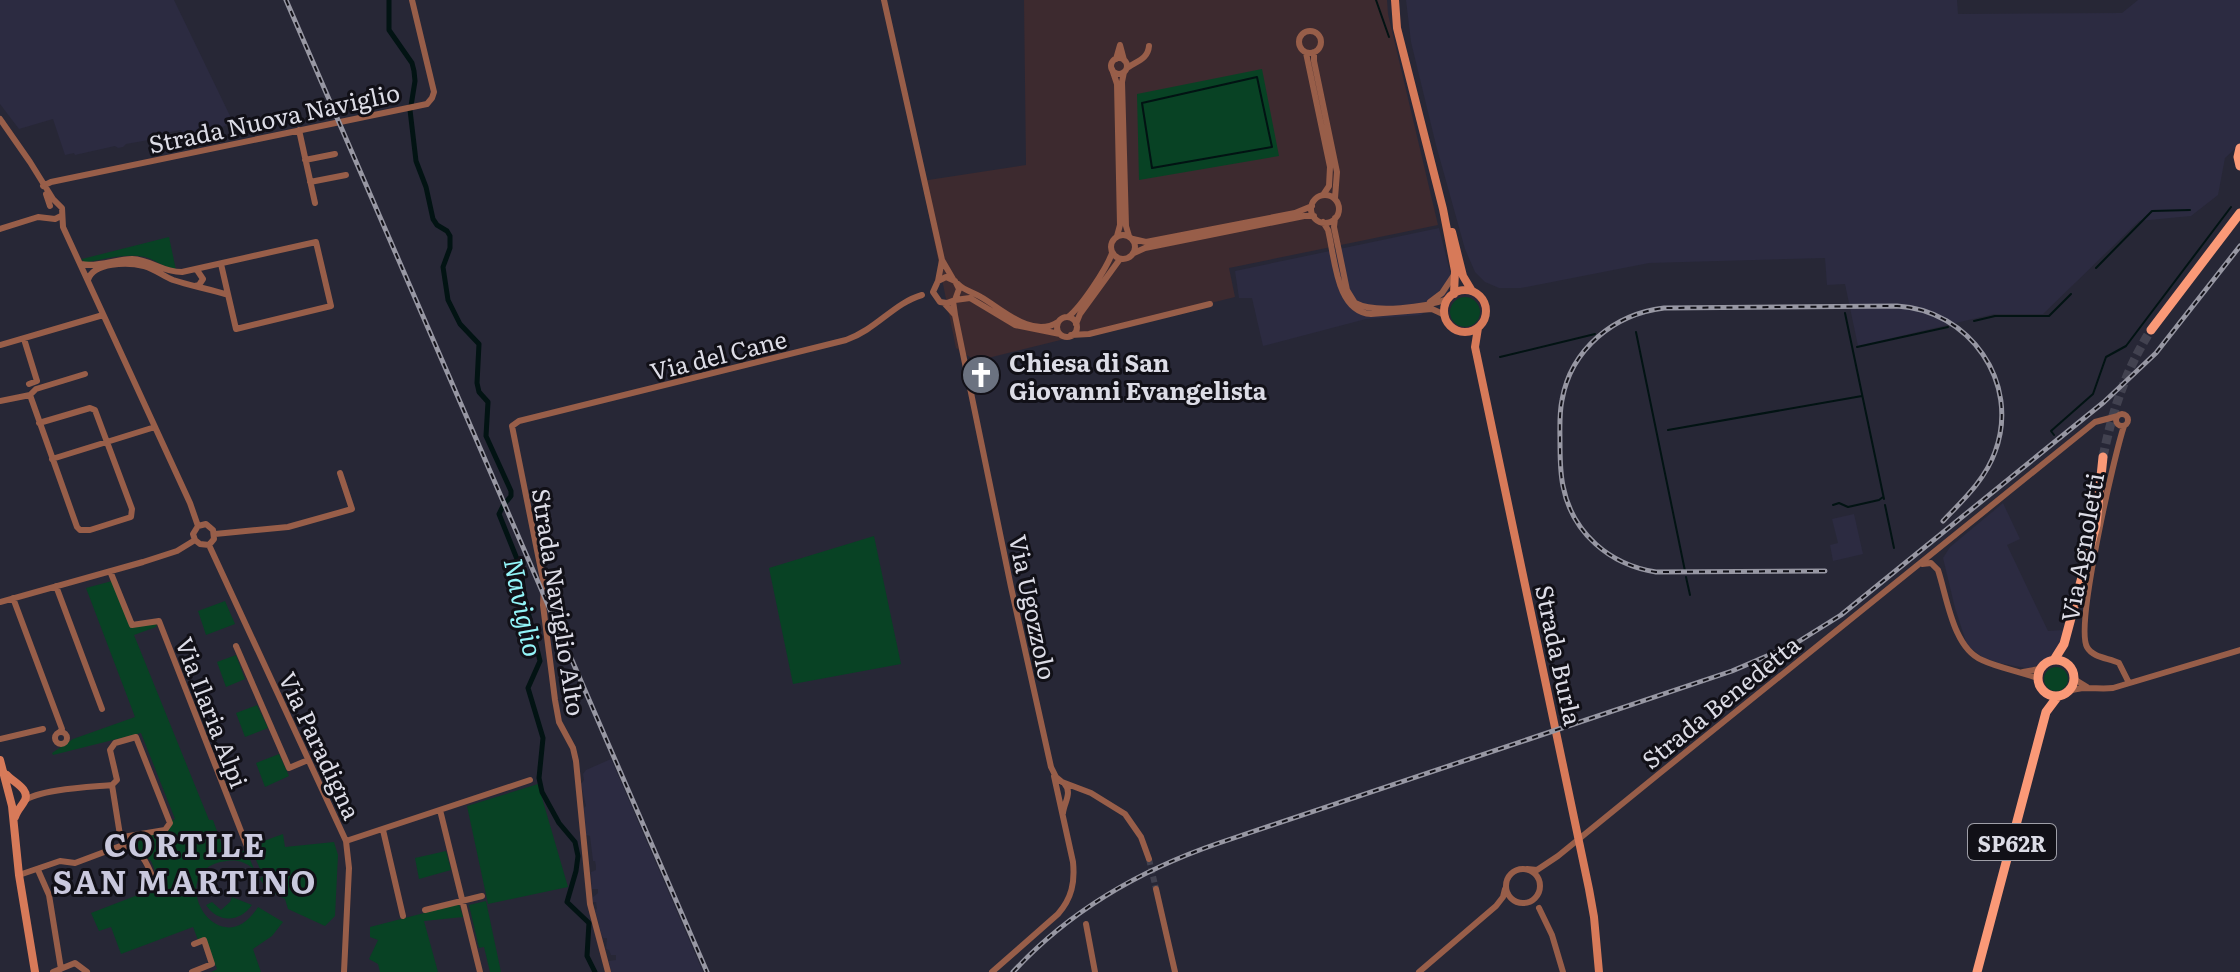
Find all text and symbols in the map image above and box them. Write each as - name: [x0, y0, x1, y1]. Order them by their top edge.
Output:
- street label: Strada Nuova Naviglio: [145, 73, 403, 161]
- street label: Via del Cane: [646, 320, 790, 388]
- place label: Chiesa di San Giovanni Evangelista: [1009, 344, 1267, 407]
- church icon: Chiesa di San Giovanni Evangelista: [960, 354, 1002, 396]
- street label: Via Agnoletti: [2051, 470, 2111, 624]
- street label: Strada Naviglio Alto: [525, 486, 595, 718]
- street label: Via Ugozzolo: [1002, 531, 1066, 683]
- water label: Naviglio: [496, 554, 554, 660]
- street label: Strada Burla: [1528, 582, 1592, 729]
- street label: Strada Benedetta: [1633, 626, 1807, 776]
- street label: Via Ilaria Alpi: [168, 631, 258, 793]
- street label: Via Paradigna: [271, 665, 371, 825]
- district label: CORTILE SAN MARTINO: [53, 819, 317, 904]
- road number: SP62R: [1968, 824, 2056, 860]

